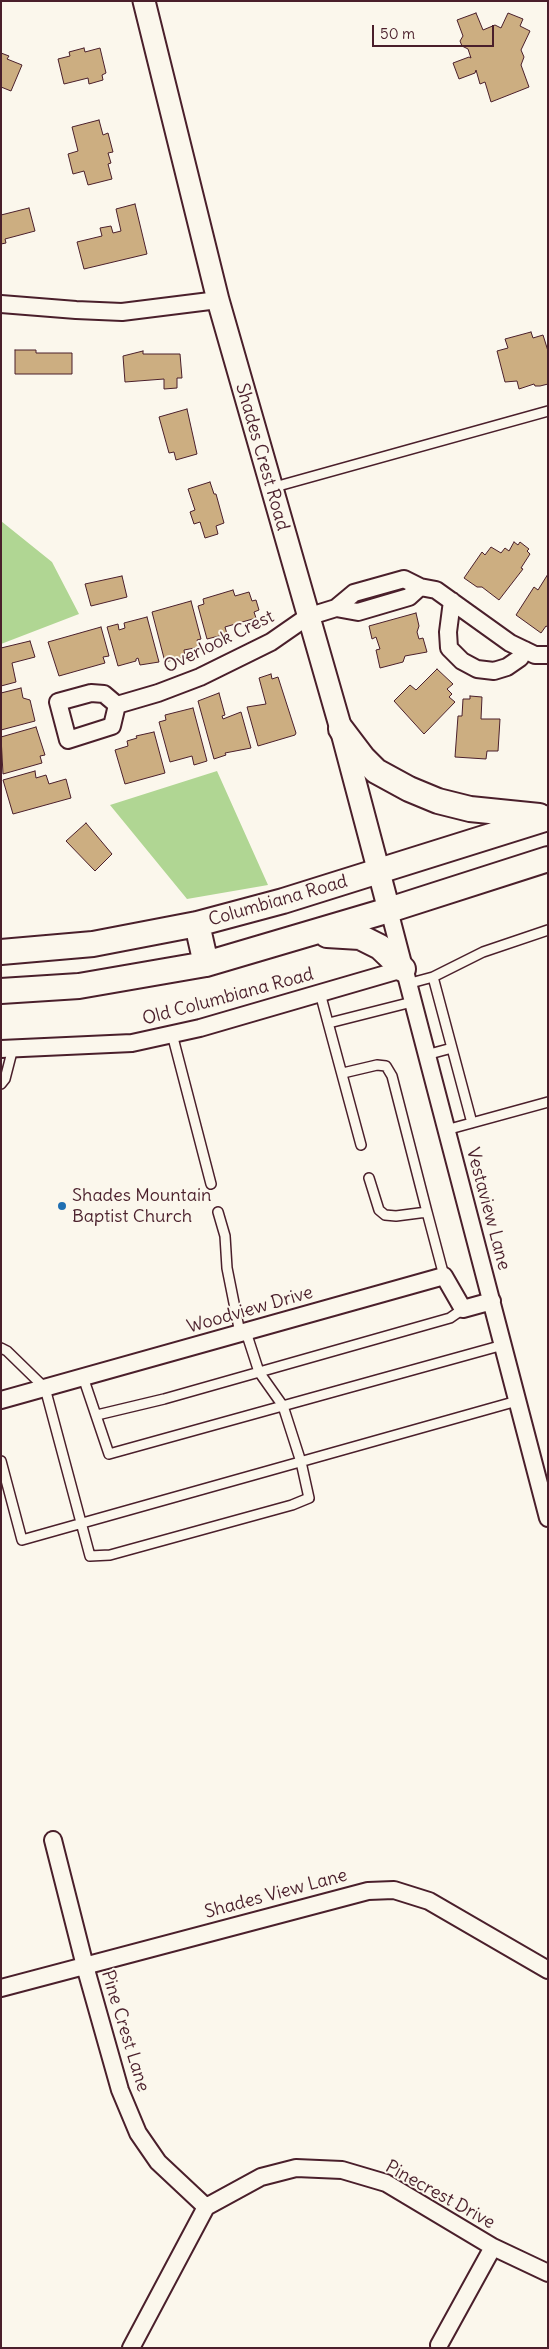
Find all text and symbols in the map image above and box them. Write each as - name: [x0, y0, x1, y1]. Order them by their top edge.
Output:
- scale bar: [374, 15, 496, 47]
- text: 50 m: [380, 24, 415, 43]
- street label: Shades Crest Road: [231, 381, 293, 533]
- street label: Overlook Crest: [160, 606, 278, 678]
- street label: Columbiana Road: [206, 871, 350, 931]
- street label: Old Columbiana Road: [140, 964, 316, 1030]
- street label: Vestaview Lane: [461, 1145, 515, 1273]
- place label: Shades Mountain Baptist Church: [72, 1185, 211, 1228]
- marker: Shades Mountain Baptist Church: [56, 1200, 68, 1212]
- street label: Woodview Drive: [185, 1282, 315, 1338]
- street label: Shades View Lane: [202, 1865, 350, 1923]
- street label: Pine Crest Lane: [96, 1968, 154, 2094]
- street label: Pinecrest Drive: [382, 2156, 498, 2234]

